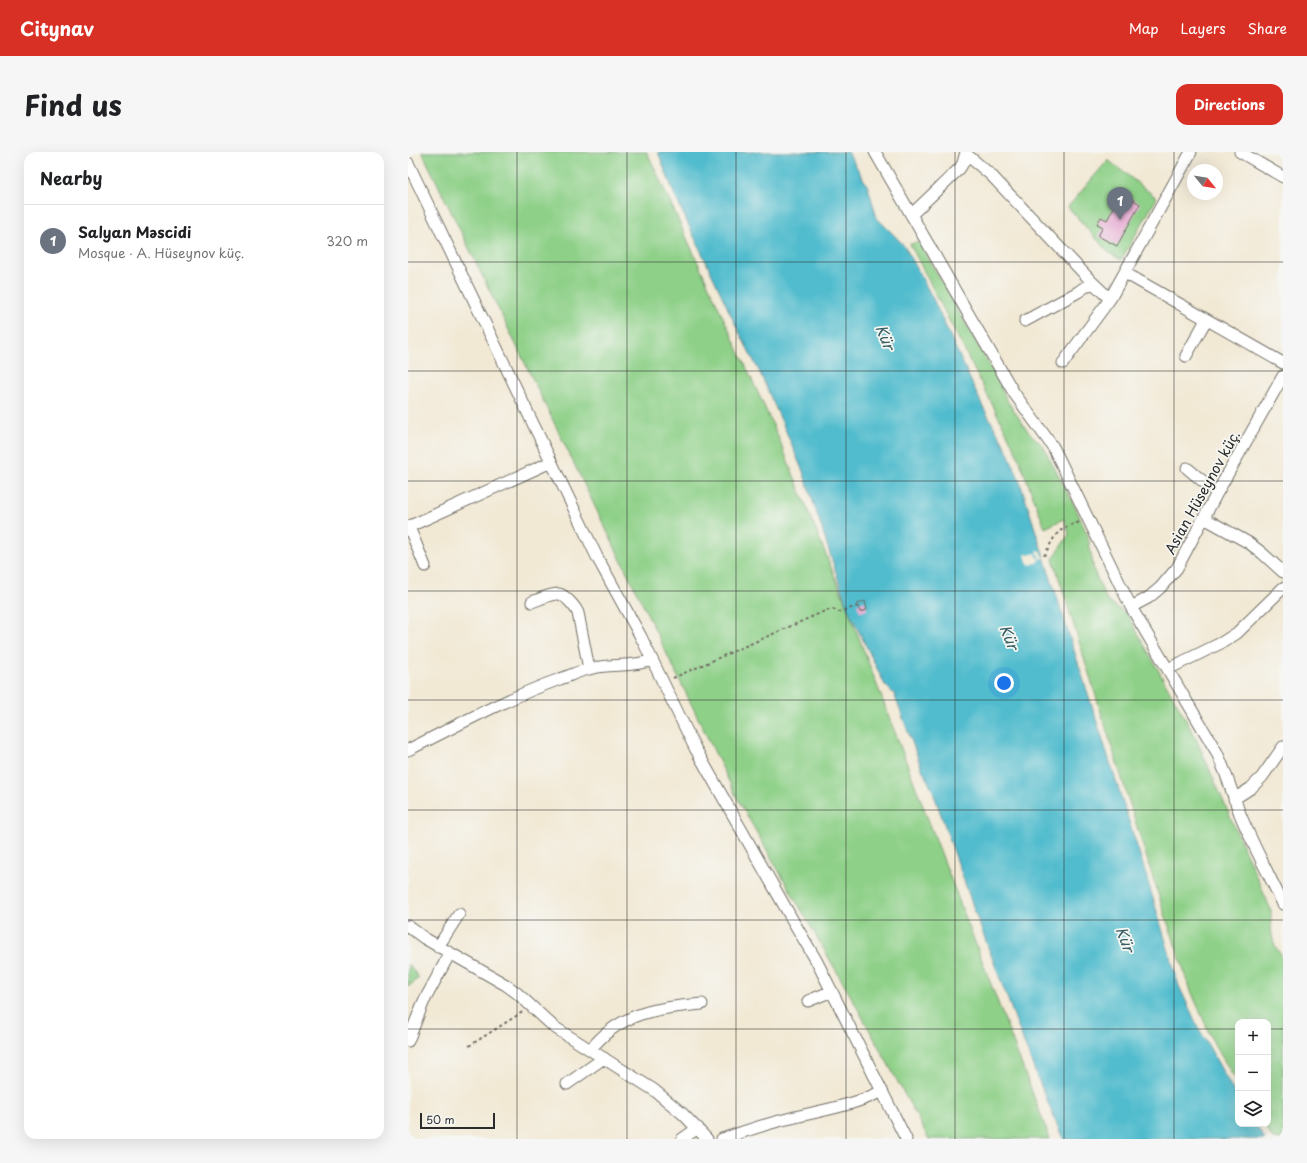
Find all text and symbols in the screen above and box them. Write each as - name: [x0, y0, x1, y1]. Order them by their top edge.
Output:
- text: Citynav: [20, 14, 94, 42]
- text: Map: [1129, 18, 1159, 39]
- text: Layers: [1181, 18, 1226, 39]
- text: Share: [1248, 18, 1287, 39]
- text: Find us: [24, 83, 122, 126]
- button: Directions: [1176, 84, 1283, 125]
- north arrow: [1187, 164, 1223, 200]
- text: Nearby: [40, 165, 102, 191]
- pin: 1: [1107, 187, 1133, 220]
- text: Salyan Məscidi: [78, 220, 191, 243]
- text: 1: [50, 231, 56, 250]
- text: 320 m: [326, 231, 368, 250]
- text: Mosque · A. Hüseynov küç.: [78, 243, 245, 262]
- water label: Kür: [871, 321, 902, 355]
- street label: Asian Hüseynov küç.: [1159, 426, 1245, 558]
- water label: Kür: [995, 621, 1026, 655]
- your location: [994, 673, 1014, 693]
- water label: Kür: [1111, 923, 1142, 957]
- map controls: [1235, 1019, 1271, 1127]
- button: +: [1235, 1019, 1271, 1055]
- button: −: [1235, 1055, 1271, 1091]
- button: layers: [1235, 1091, 1271, 1127]
- scale bar: [420, 1111, 495, 1130]
- text: 50 m: [426, 1111, 455, 1128]

